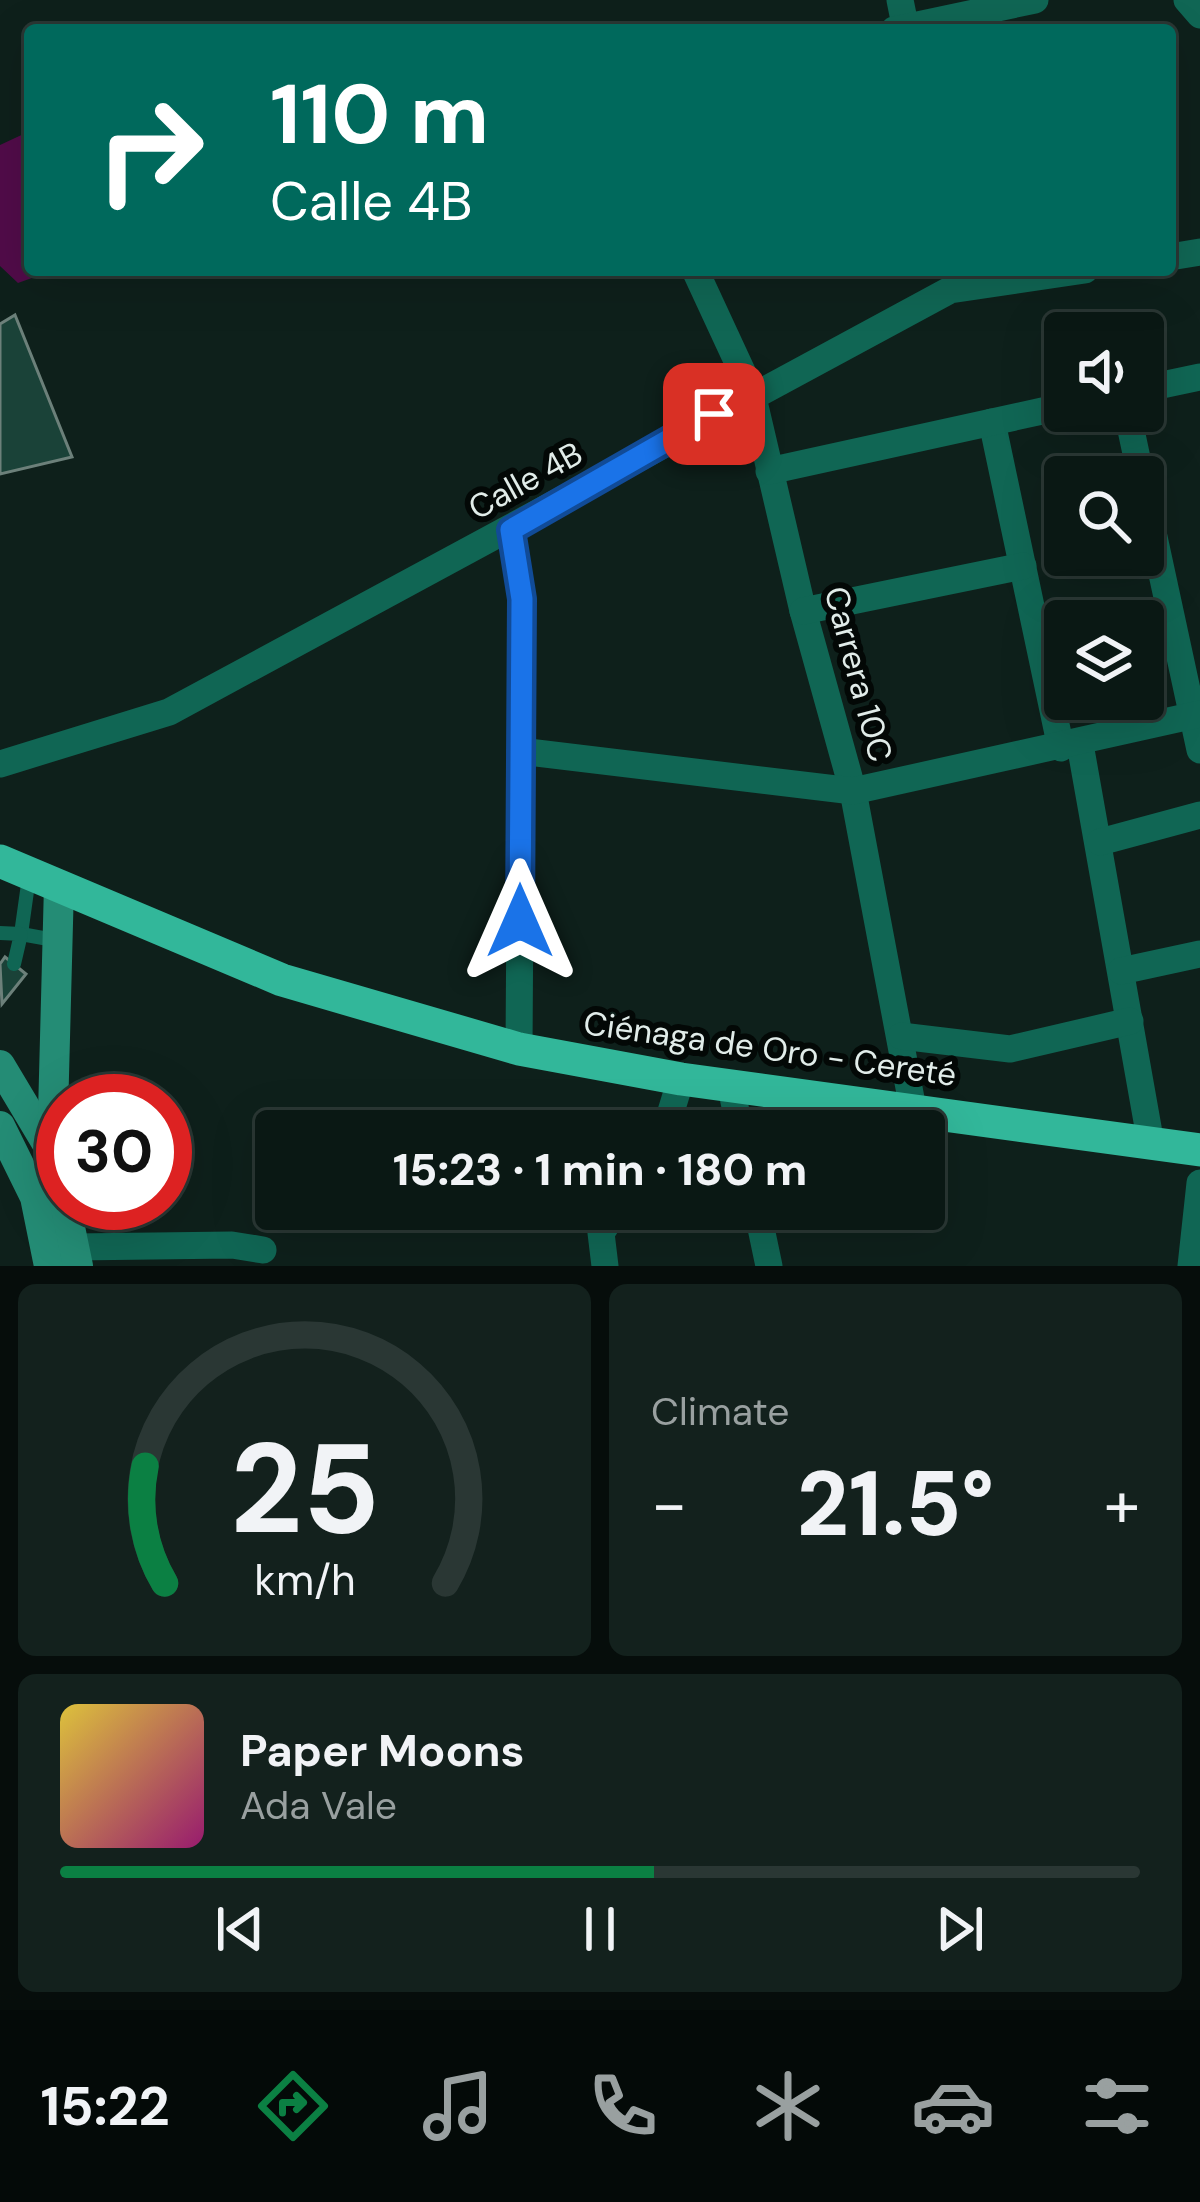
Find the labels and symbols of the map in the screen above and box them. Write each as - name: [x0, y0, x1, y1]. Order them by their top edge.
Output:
- pin: [663, 363, 765, 465]
- street label: Calle 4B: [461, 432, 590, 529]
- street label: Carrera 10C: [815, 582, 903, 766]
- position arrow: [457, 858, 583, 984]
- street label: Ciénaga de Oro - Cereté: [581, 1001, 959, 1096]
- speed limit sign: 30: [36, 1074, 192, 1230]

